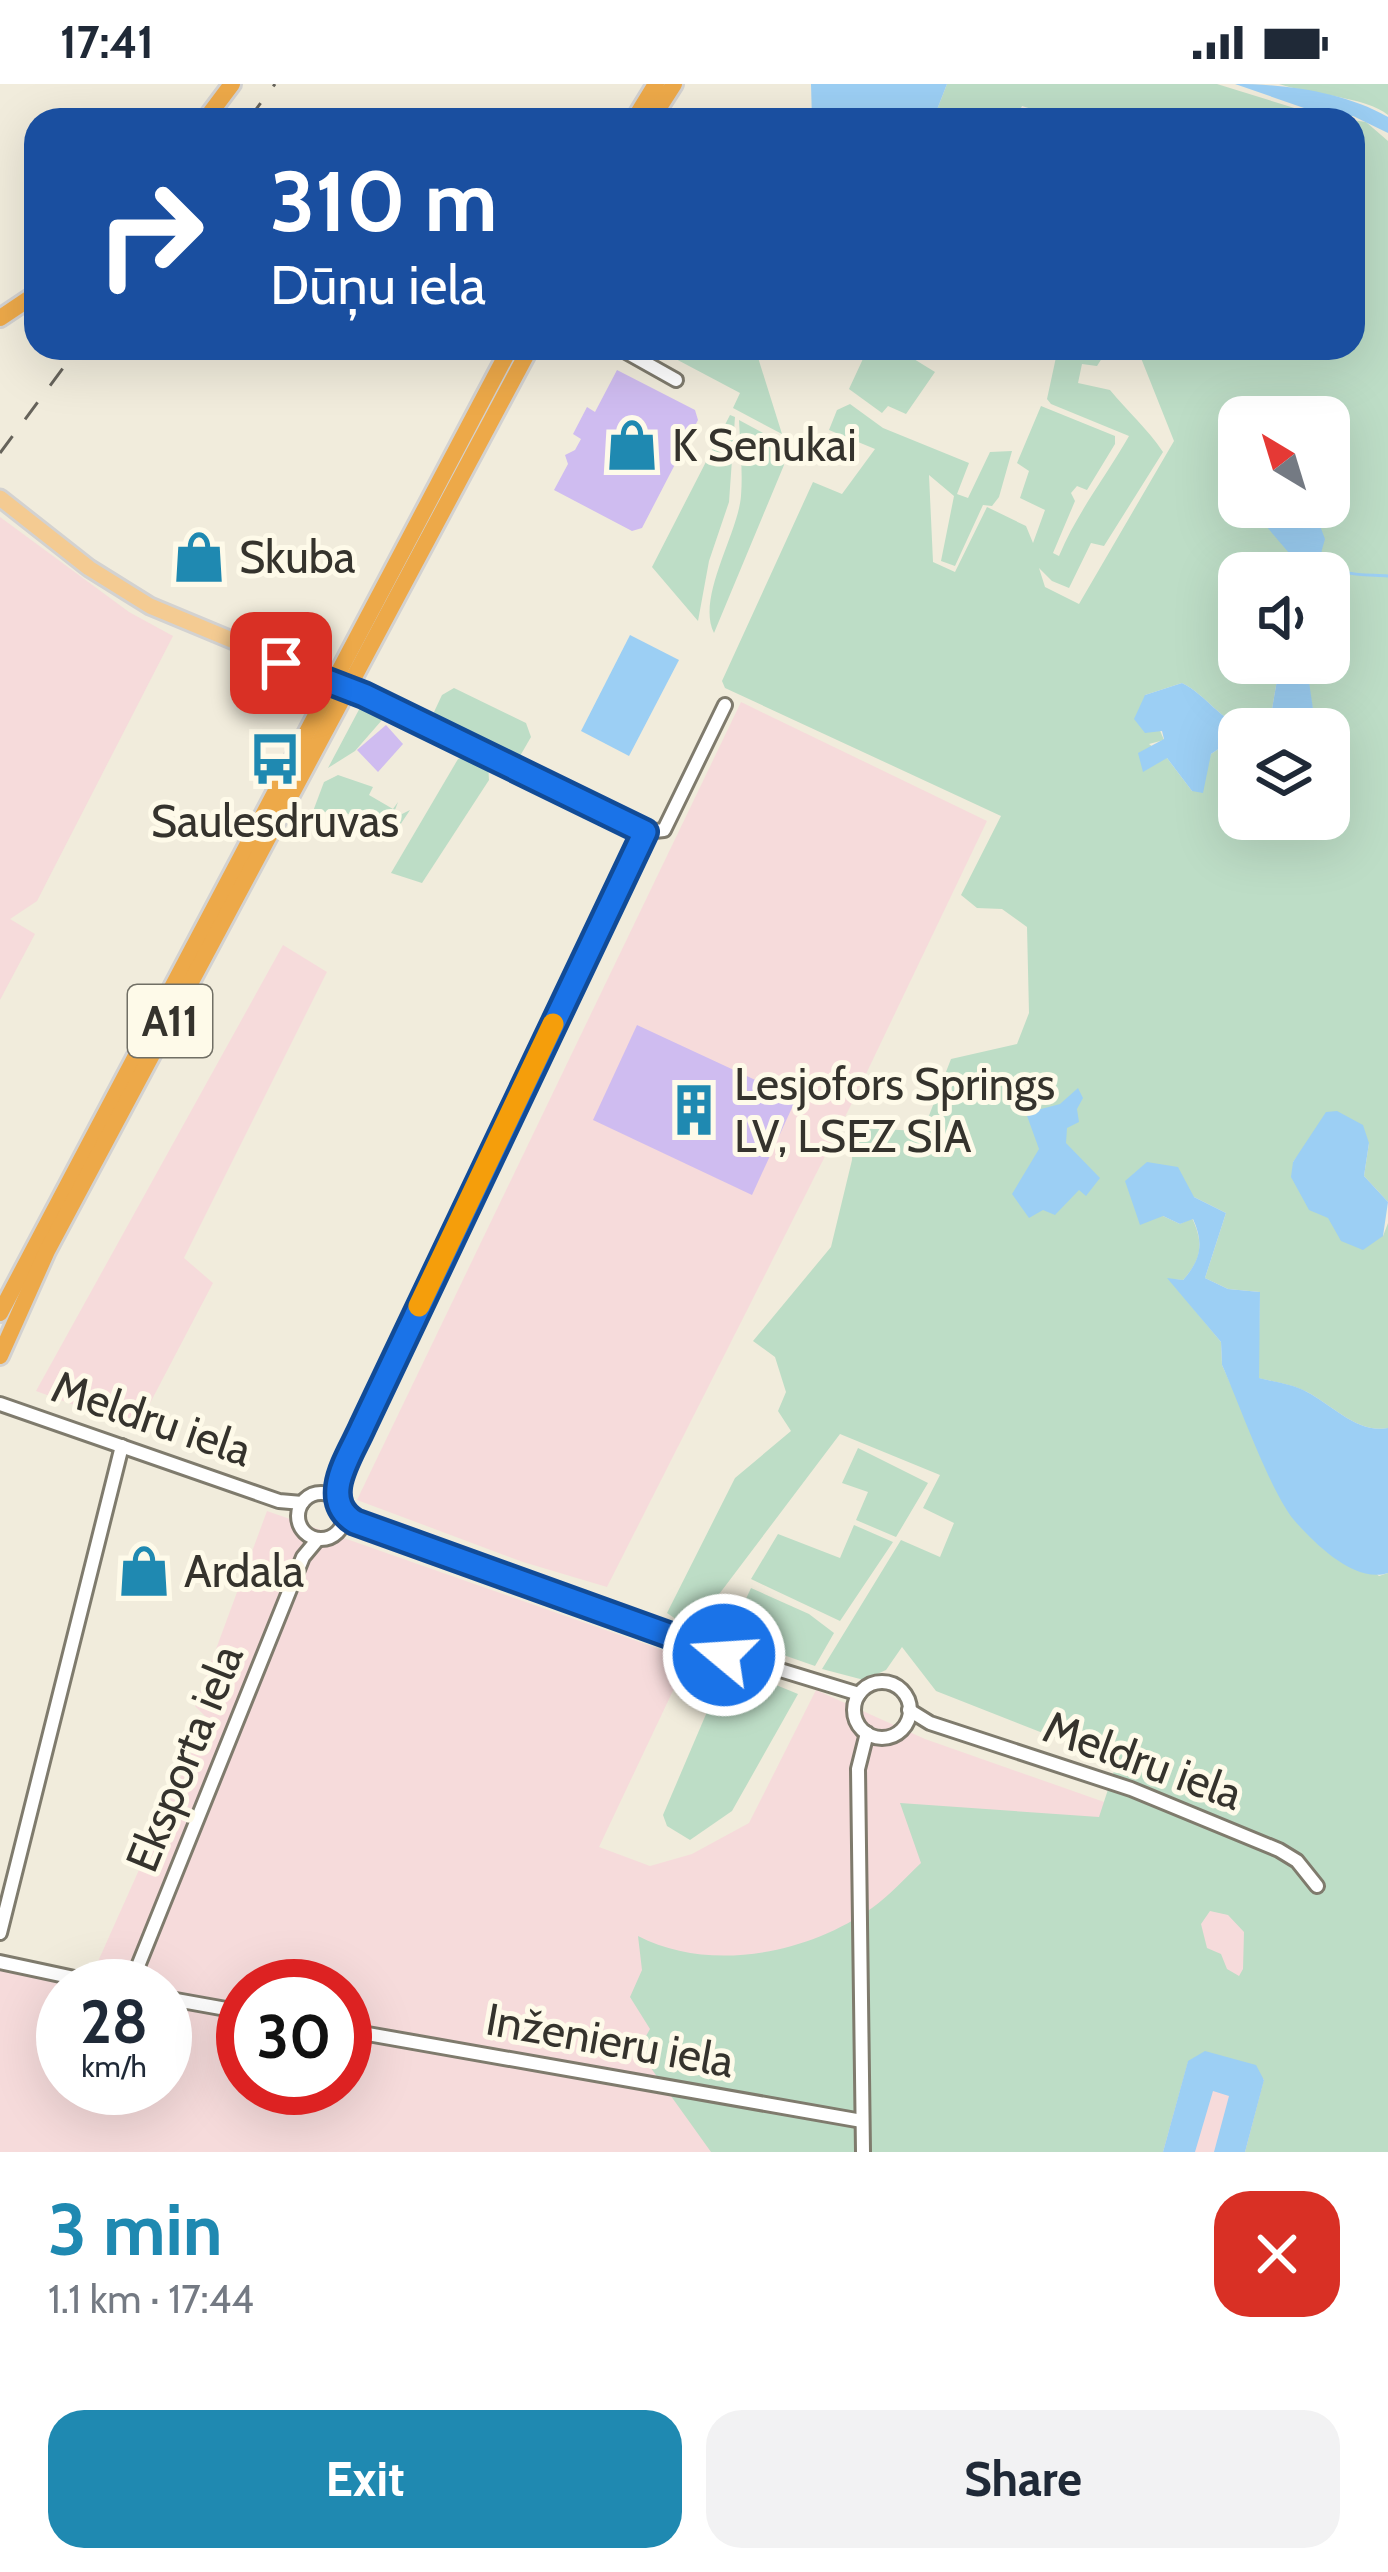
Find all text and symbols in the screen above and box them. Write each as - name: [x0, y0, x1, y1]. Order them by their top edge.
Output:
- text: 17:41: [60, 15, 154, 69]
- text: 310 m: [270, 150, 497, 252]
- icon: right: [72, 156, 228, 312]
- text: Dūņu iela: [270, 252, 486, 318]
- north arrow: [1218, 396, 1350, 528]
- map controls: [1218, 396, 1350, 840]
- shop icon: K Senukai: [603, 416, 661, 474]
- place label: K Senukai: [672, 418, 857, 472]
- shop icon: Skuba: [170, 528, 228, 586]
- place label: Skuba: [239, 530, 356, 584]
- button: sound: [1218, 552, 1350, 684]
- pin: [230, 612, 332, 714]
- icon: arrive: [248, 630, 314, 696]
- button: layers: [1218, 708, 1350, 840]
- bus stop icon: Saulesdruvas: [246, 730, 304, 788]
- place label: Saulesdruvas: [151, 794, 399, 848]
- road number: A11: [128, 985, 212, 1057]
- place label: Lesjofors Springs LV, LSEZ SIA: [734, 1057, 1055, 1163]
- building icon: Lesjofors Springs LV, LSEZ SIA: [665, 1081, 723, 1139]
- street label: Meldru iela: [45, 1359, 259, 1477]
- shop icon: Ardala: [115, 1542, 173, 1600]
- place label: Ardala: [184, 1544, 305, 1598]
- position arrow: [661, 1592, 787, 1718]
- street label: Eksporta iela: [114, 1637, 254, 1879]
- street label: Meldru iela: [1036, 1699, 1250, 1821]
- speed limit sign: 30: [216, 1959, 372, 2115]
- text: 28: [80, 1985, 148, 2058]
- street label: Inženieru iela: [482, 1992, 738, 2088]
- text: km/h: [81, 2048, 147, 2085]
- text: 3 min: [48, 2186, 223, 2273]
- button: close: [1214, 2191, 1340, 2317]
- text: 1.1 km · 17:44: [48, 2275, 254, 2323]
- button: Exit: [48, 2410, 682, 2548]
- button: Share: [706, 2410, 1340, 2548]

